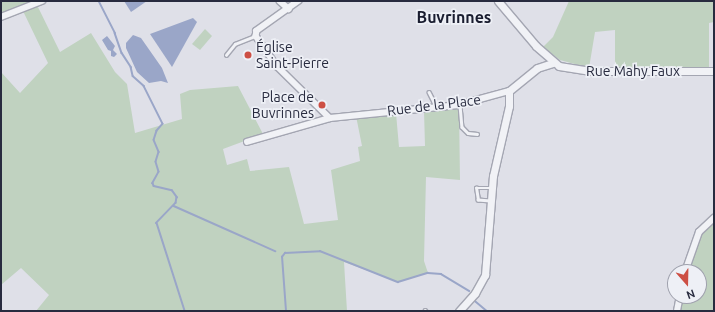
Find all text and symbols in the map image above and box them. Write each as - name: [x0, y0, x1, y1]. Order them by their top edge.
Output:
- district label: Buvrinnes: [417, 7, 491, 27]
- place label: Église Saint-Pierre: [256, 39, 329, 72]
- marker: Église Saint-Pierre: [243, 50, 253, 60]
- street label: Rue Mahy Faux: [586, 63, 680, 79]
- place label: Place de Buvrinnes: [252, 89, 314, 122]
- street label: Rue de la Place: [386, 91, 482, 119]
- marker: Place de Buvrinnes: [317, 100, 327, 110]
- north arrow: [667, 264, 707, 304]
- text: N: [685, 287, 697, 301]

